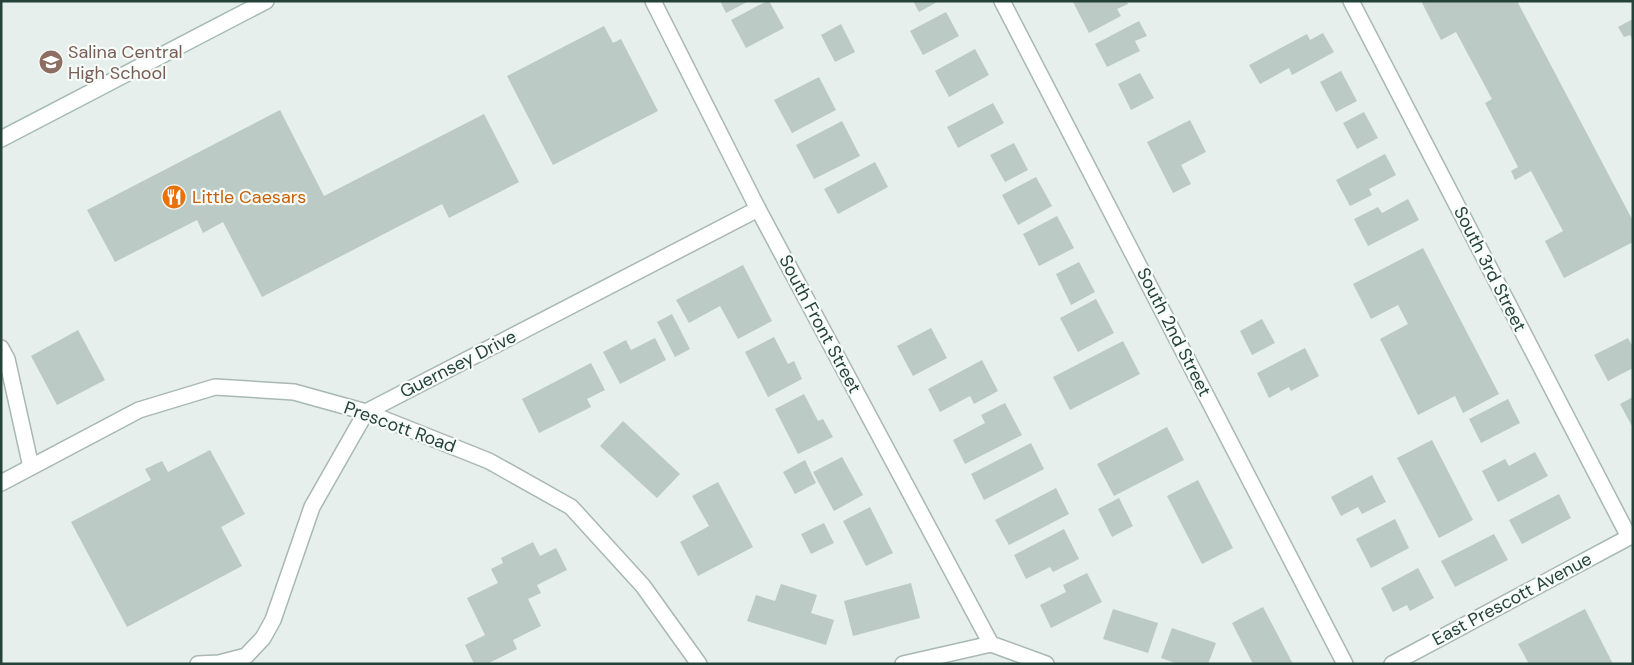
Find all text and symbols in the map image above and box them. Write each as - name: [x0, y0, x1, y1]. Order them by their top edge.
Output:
- place label: Salina Central High School: [68, 40, 182, 85]
- school or university icon: Salina Central High School: [38, 49, 64, 75]
- restaurant icon: Little Caesars: [161, 184, 187, 210]
- place label: Little Caesars: [192, 185, 306, 209]
- street label: South 3rd Street: [1448, 202, 1532, 336]
- street label: South Front Street: [773, 251, 867, 397]
- street label: South 2nd Street: [1131, 264, 1217, 400]
- street label: Guernsey Drive: [396, 324, 520, 404]
- street label: Prescott Road: [341, 396, 459, 458]
- street label: East Prescott Avenue: [1428, 547, 1596, 651]

